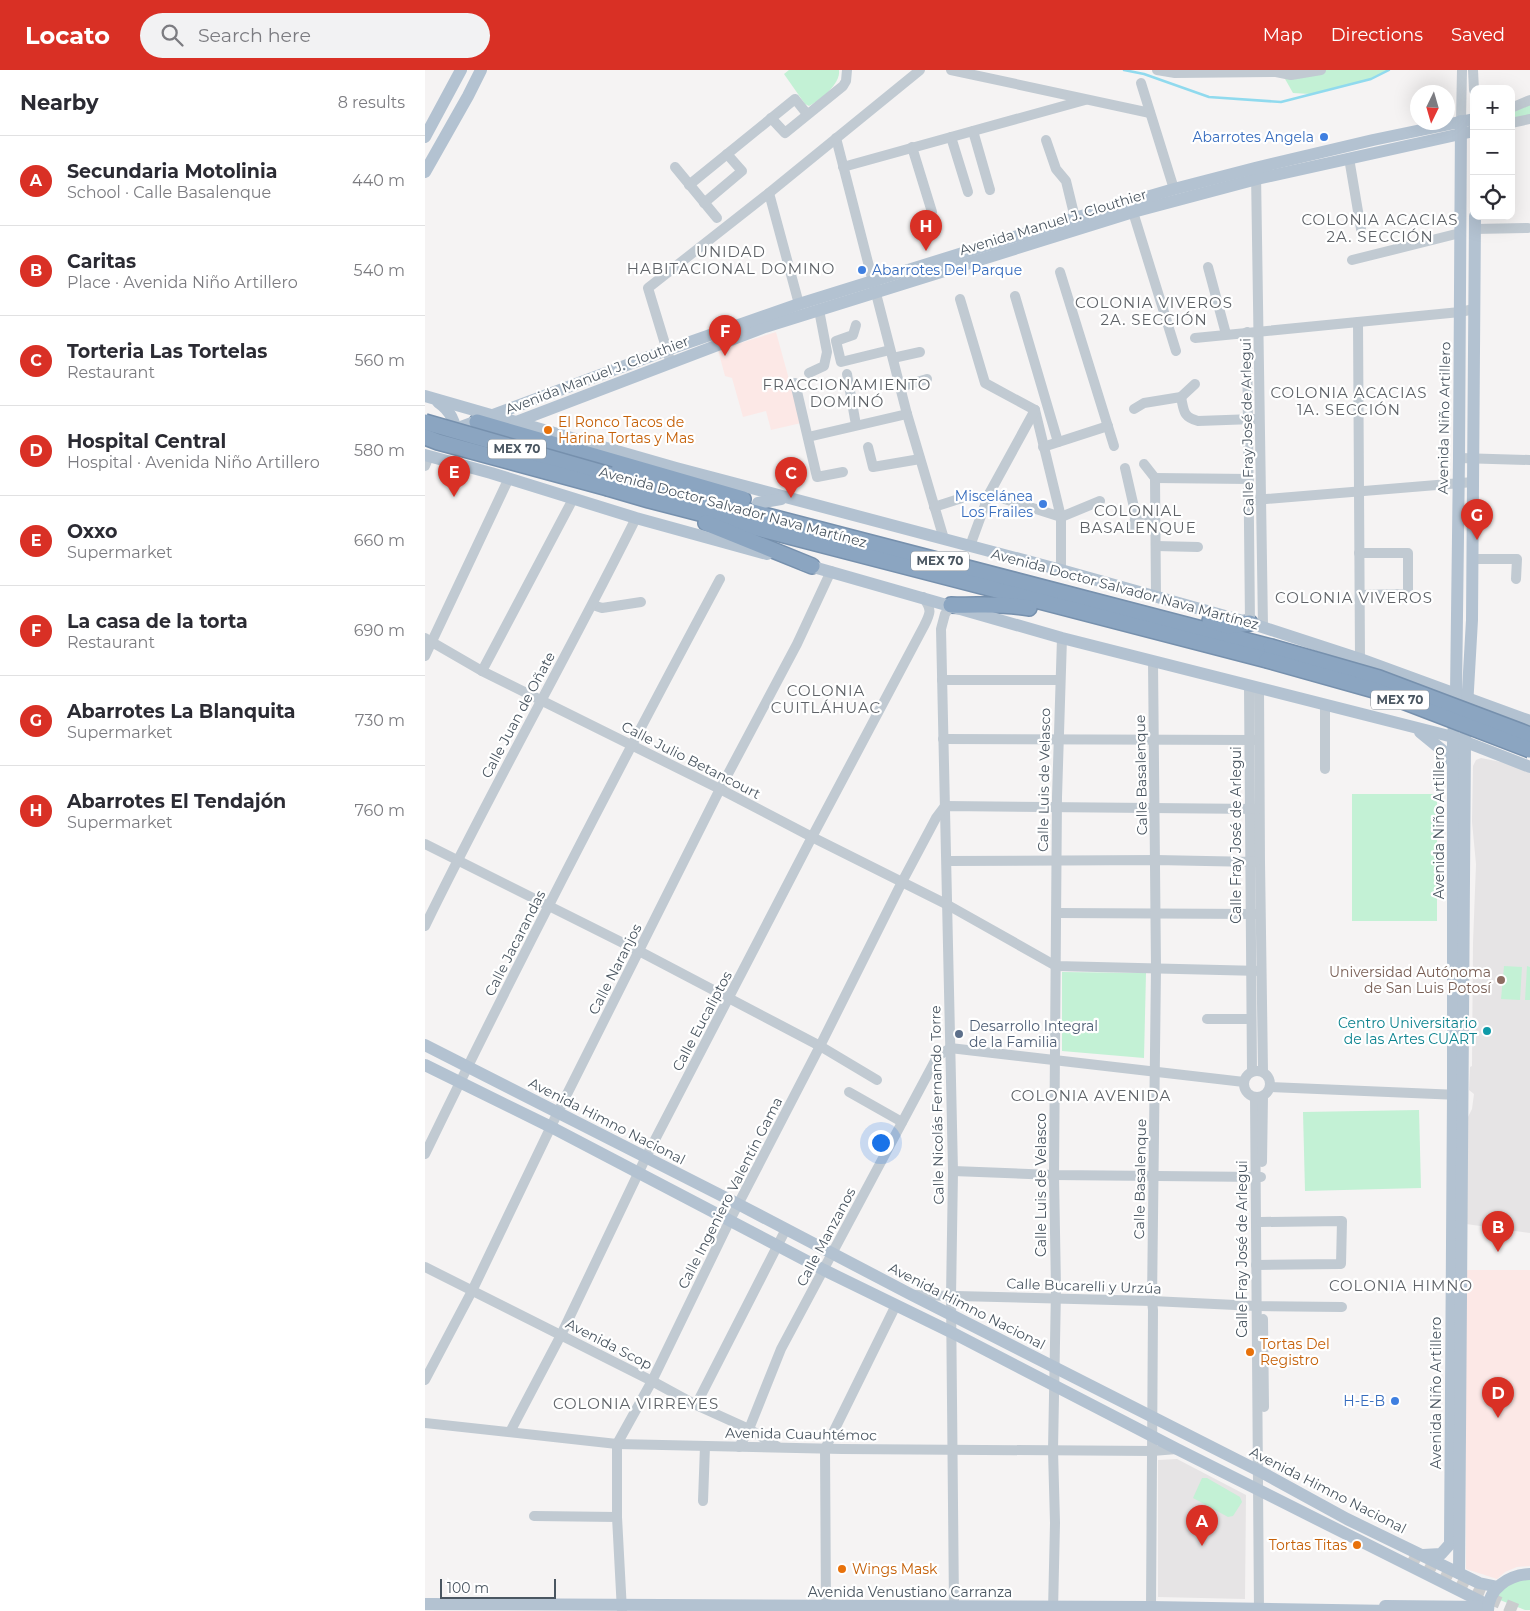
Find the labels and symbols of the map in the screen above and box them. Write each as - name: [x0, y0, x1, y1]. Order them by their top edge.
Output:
- north arrow: [1410, 85, 1455, 130]
- place label: Abarrotes Angela: [1193, 128, 1314, 146]
- marker: Abarrotes Angela: [1318, 131, 1330, 143]
- street label: Avenida Manuel J. Clouthier: [957, 185, 1149, 259]
- pin: H: [910, 210, 942, 251]
- district label: COLONIA ACACIAS 2A. SECCIÓN: [1301, 210, 1459, 246]
- district label: UNIDAD HABITACIONAL DOMINO: [627, 242, 835, 278]
- place label: Abarrotes Del Parque: [872, 261, 1022, 279]
- marker: Abarrotes Del Parque: [856, 264, 868, 276]
- district label: COLONIA VIVEROS 2A. SECCIÓN: [1075, 293, 1233, 329]
- pin: F: [709, 315, 741, 356]
- street label: Avenida Manuel J. Clouthier: [503, 332, 692, 418]
- street label: Calle Fray José de Arlegui: [1236, 338, 1258, 516]
- street label: Avenida Niño Artillero: [1434, 341, 1454, 495]
- district label: FRACCIONAMIENTO DOMINÓ: [763, 375, 931, 411]
- district label: COLONIA ACACIAS 1A. SECCIÓN: [1270, 383, 1428, 419]
- place label: El Ronco Tacos de Harina Tortas y Mas: [558, 413, 694, 447]
- marker: El Ronco Tacos de Harina Tortas y Mas: [542, 424, 554, 436]
- road number: MEX 70: [488, 439, 546, 458]
- pin: E: [438, 456, 470, 497]
- pin: C: [775, 457, 807, 498]
- street label: Avenida Doctor Salvador Nava Martínez: [597, 463, 869, 551]
- place label: Miscelánea Los Frailes: [955, 487, 1033, 521]
- marker: Miscelánea Los Frailes: [1037, 498, 1049, 510]
- pin: G: [1461, 499, 1493, 540]
- district label: COLONIAL BASALENQUE: [1079, 501, 1197, 537]
- street label: Avenida Doctor Salvador Nava Martínez: [989, 545, 1261, 633]
- road number: MEX 70: [911, 552, 969, 571]
- district label: COLONIA VIVEROS: [1275, 588, 1433, 607]
- street label: Calle Juan de Oñate: [477, 649, 559, 781]
- district label: COLONIA CUITLÁHUAC: [771, 681, 881, 717]
- road number: MEX 70: [1371, 690, 1429, 710]
- street label: Calle Luis de Velasco: [1034, 708, 1054, 852]
- street label: Calle Basalenque: [1131, 715, 1151, 835]
- street label: Calle Julio Betancourt: [618, 717, 764, 803]
- street label: Calle Fray José de Arlegui: [1227, 746, 1245, 924]
- street label: Avenida Niño Artillero: [1430, 746, 1448, 899]
- street label: Calle Jacarandas: [481, 887, 550, 999]
- street label: Calle Naranjos: [584, 920, 646, 1017]
- place label: Universidad Autónoma de San Luis Potosí: [1329, 963, 1492, 997]
- street label: Calle Eucaliptos: [668, 968, 736, 1074]
- marker: Universidad Autónoma de San Luis Potosí: [1495, 974, 1507, 986]
- street label: Calle Nicolás Fernando Torre: [926, 1005, 948, 1205]
- place label: Centro Universitario de las Artes CUART: [1338, 1014, 1477, 1048]
- place label: Desarrollo Integral de la Familia: [969, 1017, 1098, 1051]
- marker: Centro Universitario de las Artes CUART: [1481, 1025, 1493, 1037]
- marker: Desarrollo Integral de la Familia: [953, 1028, 965, 1040]
- street label: Avenida Himno Nacional: [526, 1074, 688, 1168]
- district label: COLONIA AVENIDA: [1011, 1086, 1171, 1105]
- street label: Calle Ingeniero Valentín Gama: [674, 1094, 786, 1292]
- street label: Calle Luis de Velasco: [1032, 1113, 1050, 1257]
- street label: Calle Basalenque: [1130, 1119, 1150, 1239]
- your location: [868, 1130, 894, 1156]
- street label: Calle Fray José de Arlegui: [1233, 1160, 1251, 1338]
- street label: Calle Manzanos: [792, 1184, 860, 1289]
- pin: B: [1482, 1211, 1514, 1252]
- street label: Avenida Himno Nacional: [886, 1259, 1048, 1353]
- street label: Calle Bucarelli y Urzúa: [1006, 1274, 1162, 1298]
- district label: COLONIA HIMNO: [1329, 1276, 1473, 1295]
- street label: Avenida Scop: [563, 1314, 655, 1374]
- street label: Avenida Niño Artillero: [1427, 1316, 1445, 1469]
- place label: Tortas Del Registro: [1260, 1335, 1330, 1369]
- marker: Tortas Del Registro: [1244, 1346, 1256, 1358]
- pin: D: [1482, 1377, 1514, 1418]
- place label: H-E-B: [1343, 1392, 1385, 1410]
- district label: COLONIA VIRREYES: [553, 1394, 719, 1413]
- marker: H-E-B: [1389, 1395, 1401, 1407]
- street label: Avenida Cuauhtémoc: [725, 1424, 877, 1444]
- street label: Avenida Himno Nacional: [1247, 1443, 1409, 1537]
- pin: A: [1186, 1505, 1218, 1546]
- place label: Tortas Titas: [1269, 1536, 1347, 1554]
- marker: Tortas Titas: [1351, 1539, 1363, 1551]
- place label: Wings Mask: [852, 1560, 938, 1578]
- marker: Wings Mask: [836, 1563, 848, 1575]
- scale bar: [440, 1576, 556, 1599]
- street label: Avenida Venustiano Carranza: [808, 1583, 1012, 1601]

